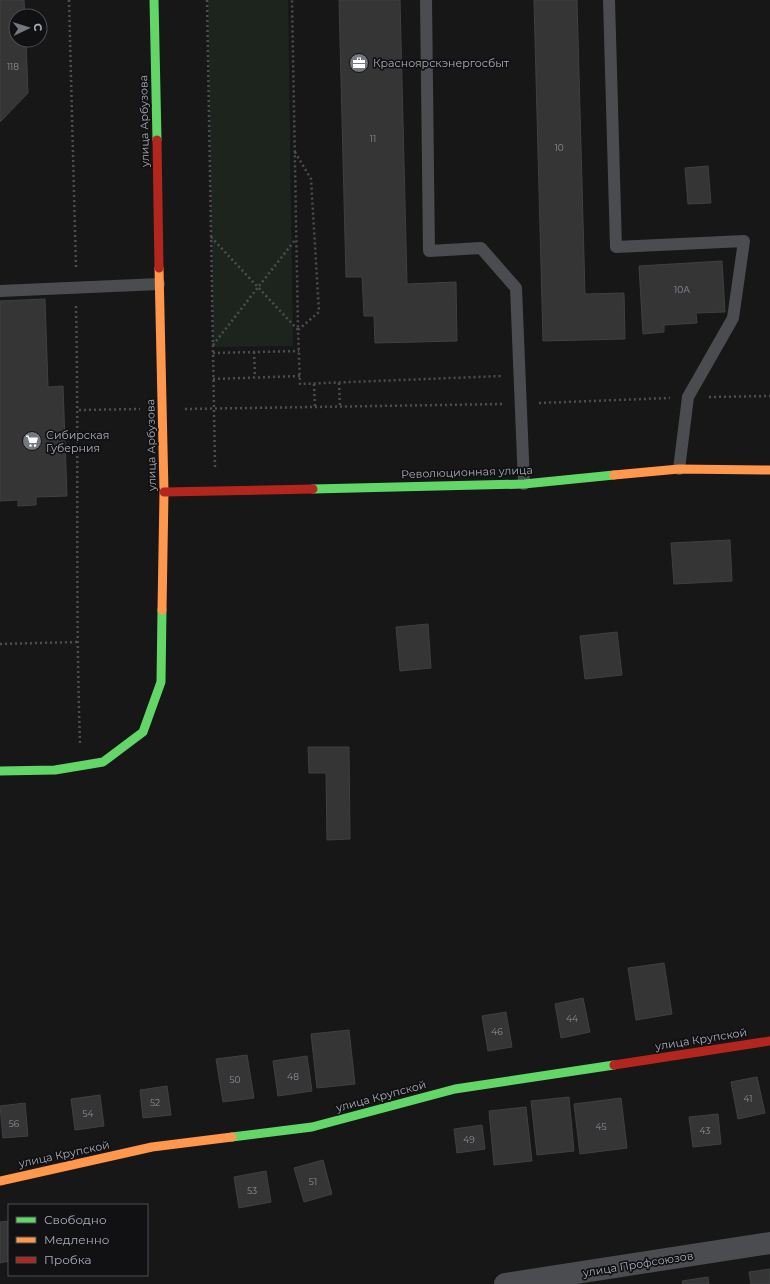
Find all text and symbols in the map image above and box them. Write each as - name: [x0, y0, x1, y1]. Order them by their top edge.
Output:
- north arrow: [8, 8, 48, 48]
- text: С: [31, 23, 45, 32]
- office icon: Красноярскэнергосбыт: [348, 52, 370, 74]
- place label: Красноярскэнергосбыт: [373, 56, 510, 70]
- house number: 118: [7, 61, 19, 72]
- street label: улица Арбузова: [136, 75, 152, 168]
- house number: 11: [370, 133, 376, 144]
- house number: 10: [554, 142, 564, 153]
- house number: 10А: [674, 284, 690, 295]
- street label: улица Арбузова: [143, 399, 159, 492]
- place label: Сибирская Губерния: [46, 428, 109, 455]
- supermarket icon: Сибирская Губерния: [21, 430, 43, 452]
- street label: Революционная улица: [401, 463, 533, 481]
- house number: 44: [566, 1013, 578, 1024]
- street label: улица Крупской: [653, 1025, 748, 1053]
- house number: 46: [491, 1026, 503, 1037]
- house number: 48: [287, 1071, 299, 1082]
- house number: 50: [229, 1074, 241, 1085]
- street label: улица Крупской: [333, 1077, 428, 1115]
- house number: 41: [744, 1093, 752, 1104]
- house number: 52: [150, 1097, 160, 1108]
- house number: 54: [82, 1108, 94, 1119]
- house number: 56: [9, 1118, 20, 1129]
- house number: 45: [595, 1121, 607, 1132]
- house number: 43: [700, 1125, 710, 1136]
- house number: 49: [463, 1134, 475, 1145]
- street label: улица Крупской: [16, 1138, 111, 1171]
- house number: 51: [309, 1176, 317, 1187]
- house number: 53: [247, 1185, 257, 1196]
- legend: [8, 1204, 148, 1276]
- text: Свободно: [44, 1212, 107, 1227]
- text: Медленно: [44, 1232, 110, 1247]
- street label: улица Профсоюзов: [581, 1248, 694, 1280]
- text: Пробка: [44, 1252, 92, 1267]

